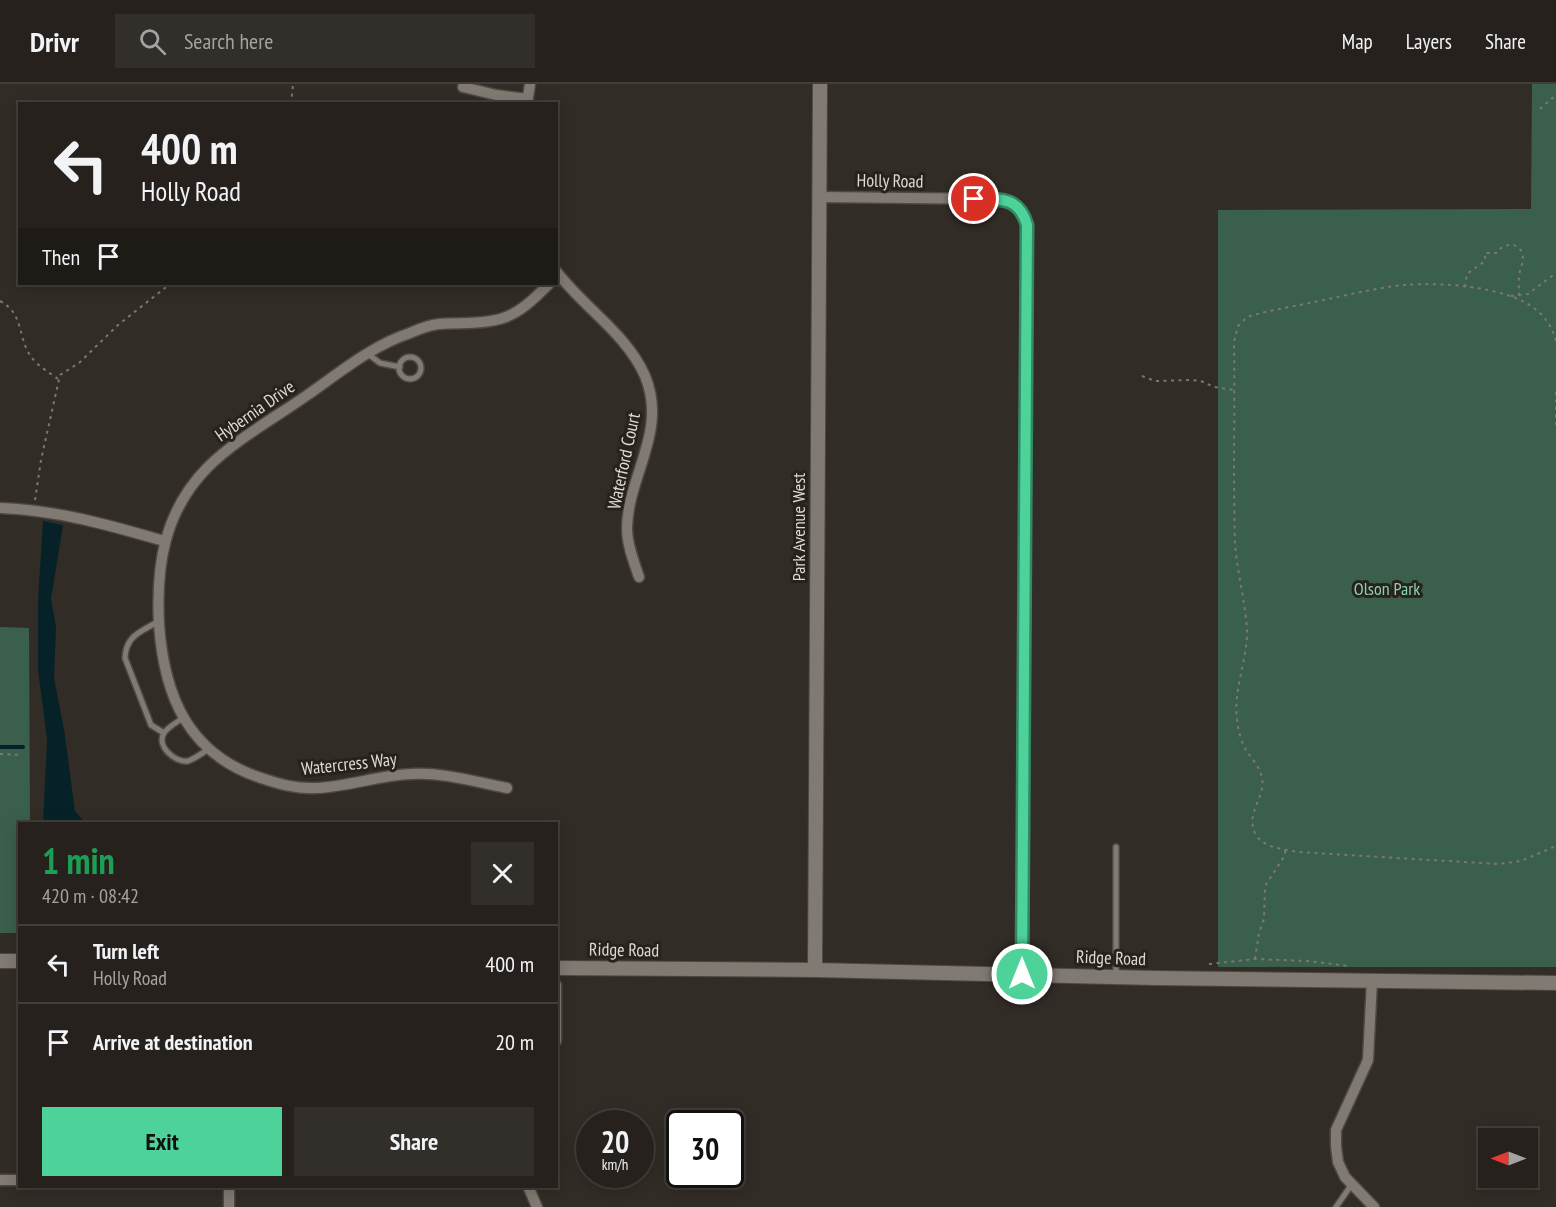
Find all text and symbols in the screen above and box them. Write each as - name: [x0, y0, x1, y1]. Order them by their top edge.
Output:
- search box: [115, 14, 535, 68]
- text: Drivr: [30, 23, 79, 60]
- icon: search: [136, 25, 169, 58]
- text: Search here: [184, 27, 273, 55]
- text: Map: [1342, 28, 1373, 55]
- text: Layers: [1406, 28, 1452, 55]
- text: Share: [1485, 28, 1526, 55]
- text: 400 m: [141, 121, 238, 176]
- icon: left: [42, 126, 120, 204]
- street label: Holly Road: [857, 168, 924, 193]
- pin: [948, 173, 999, 224]
- text: Holly Road: [141, 174, 241, 208]
- icon: arrive: [957, 182, 990, 215]
- icon: arrive: [92, 240, 125, 273]
- text: Then: [42, 243, 80, 271]
- street label: Hybernia Drive: [210, 375, 299, 446]
- street label: Waterford Court: [602, 410, 645, 511]
- street label: Park Avenue West: [787, 473, 810, 581]
- park label: Olson Park: [1354, 577, 1420, 600]
- street label: Watercress Way: [300, 747, 398, 780]
- text: 1 min: [42, 837, 115, 884]
- button: close: [471, 842, 534, 905]
- text: 420 m · 08:42: [42, 883, 139, 909]
- text: Turn left: [93, 937, 159, 965]
- street label: Ridge Road: [589, 937, 659, 962]
- position arrow: [990, 942, 1054, 1006]
- street label: Ridge Road: [1076, 945, 1146, 970]
- icon: left: [42, 948, 75, 981]
- text: 400 m: [485, 950, 534, 978]
- text: Holly Road: [93, 965, 167, 991]
- icon: arrive: [42, 1026, 75, 1059]
- text: Arrive at destination: [93, 1028, 253, 1056]
- text: 20 m: [495, 1028, 534, 1056]
- button: Exit: [42, 1107, 282, 1176]
- button: Share: [294, 1107, 534, 1176]
- speed limit sign: 30: [666, 1110, 744, 1188]
- text: 20: [601, 1122, 629, 1161]
- north arrow: [1478, 1128, 1538, 1188]
- map controls: [1478, 1128, 1538, 1188]
- text: km/h: [602, 1155, 628, 1174]

